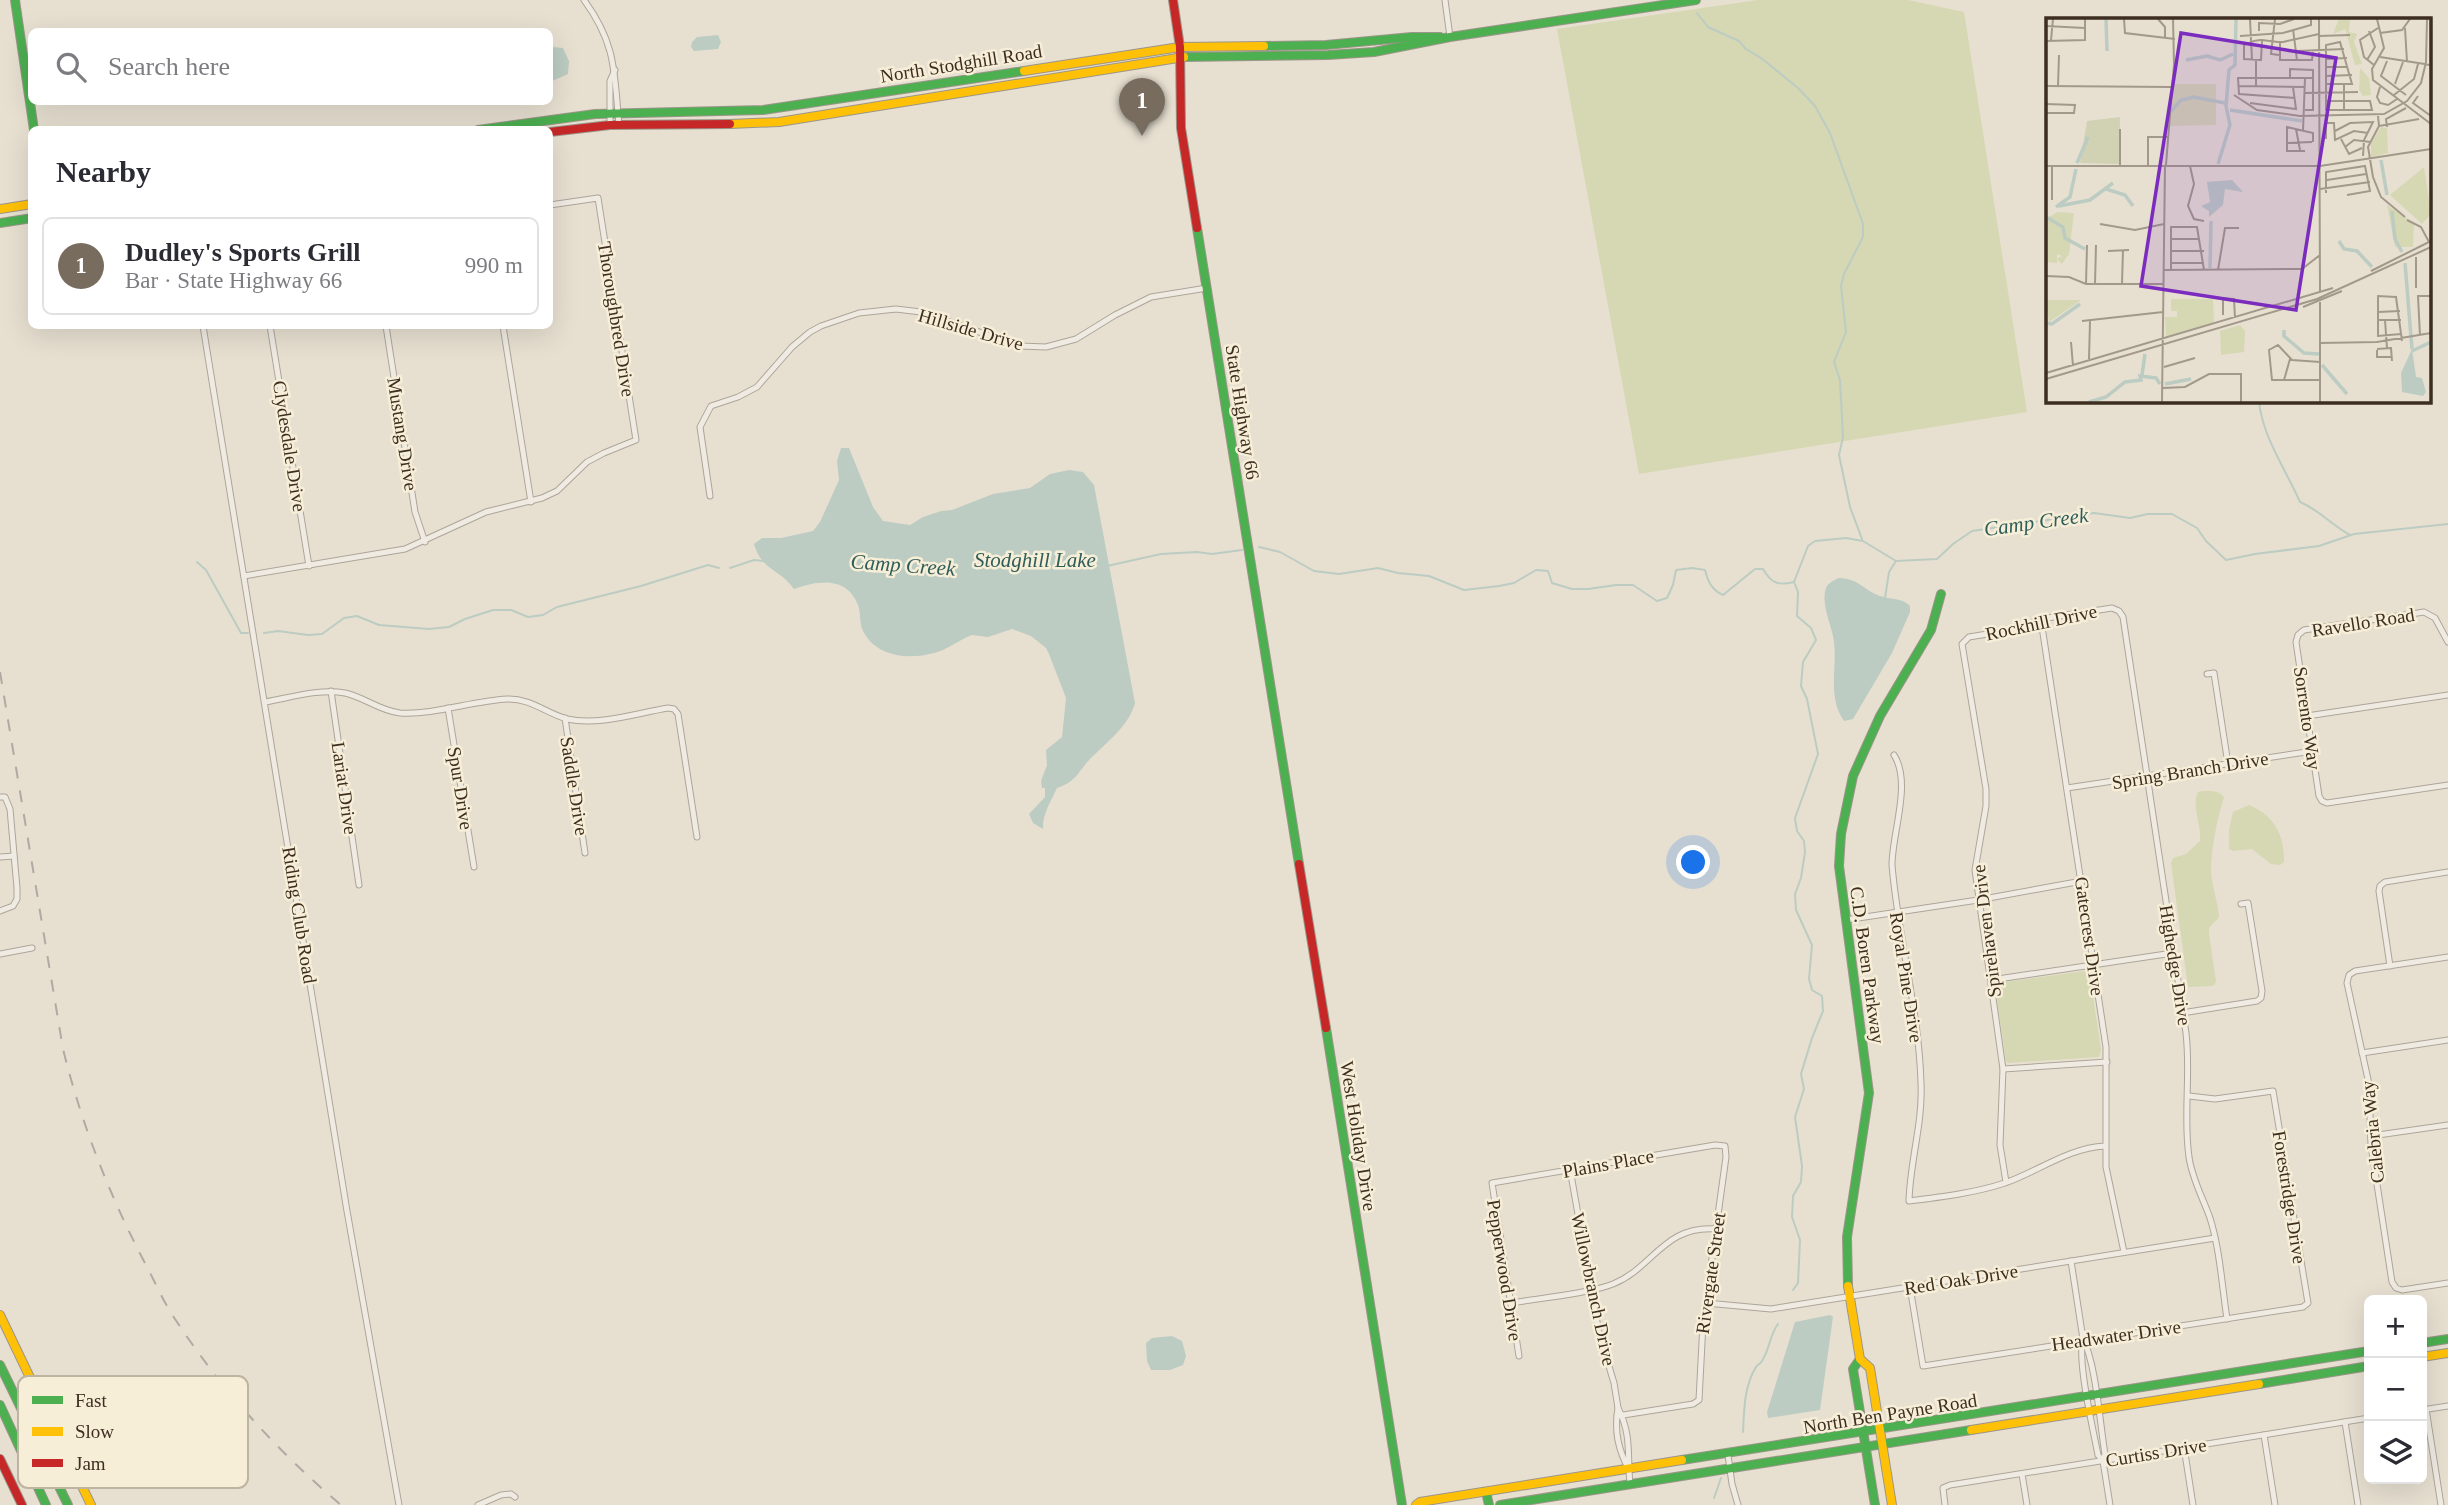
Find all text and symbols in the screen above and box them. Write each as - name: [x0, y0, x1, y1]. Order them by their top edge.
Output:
- inset map: [2046, 18, 2430, 402]
- search box: [28, 28, 553, 105]
- street label: North Stodghill Road: [879, 40, 1044, 87]
- icon: search: [52, 48, 90, 86]
- text: Search here: [108, 52, 230, 81]
- pin: 1: [1119, 78, 1165, 136]
- text: Nearby: [56, 155, 151, 188]
- text: Dudley's Sports Grill: [125, 238, 360, 267]
- street label: Thoroughbred Drive: [594, 240, 639, 398]
- text: 1: [75, 253, 87, 278]
- text: 990 m: [465, 253, 523, 278]
- text: Bar · State Highway 66: [125, 268, 342, 293]
- street label: Hillside Drive: [916, 304, 1026, 354]
- street label: State Highway 66: [1221, 343, 1264, 481]
- street label: Mustang Drive: [383, 376, 422, 492]
- street label: Clydesdale Drive: [269, 379, 310, 513]
- water label: Camp Creek: [1982, 503, 2090, 541]
- water label: Stodghill Lake: [974, 548, 1096, 572]
- water label: Camp Creek: [850, 549, 957, 581]
- street label: Rockhill Drive: [1983, 600, 2099, 645]
- street label: Ravello Road: [2310, 604, 2417, 641]
- street label: Sorrento Way: [2290, 665, 2325, 772]
- street label: Saddle Drive: [556, 735, 593, 837]
- street label: Lariat Drive: [328, 740, 361, 836]
- street label: Spur Drive: [444, 745, 477, 831]
- street label: Spring Branch Drive: [2110, 748, 2270, 793]
- street label: Riding Club Road: [278, 845, 321, 986]
- your location: [1676, 845, 1710, 879]
- street label: Spirehaven Drive: [1968, 863, 2005, 998]
- street label: Gatecrest Drive: [2071, 875, 2108, 997]
- street label: C.D. Boren Parkway: [1846, 885, 1889, 1045]
- street label: Highedge Drive: [2156, 903, 2195, 1027]
- street label: Royal Pine Drive: [1886, 910, 1927, 1044]
- street label: West Holiday Drive: [1336, 1060, 1381, 1213]
- street label: Calebria Way: [2357, 1079, 2388, 1184]
- street label: Forestridge Drive: [2269, 1129, 2310, 1265]
- street label: Plains Place: [1561, 1145, 1655, 1182]
- street label: Pepperwood Drive: [1483, 1198, 1526, 1342]
- street label: Rivergate Street: [1692, 1210, 1730, 1335]
- street label: Willowbranch Drive: [1567, 1211, 1620, 1368]
- street label: Red Oak Drive: [1903, 1260, 2020, 1299]
- map controls: [2364, 1295, 2427, 1484]
- button: +: [2364, 1295, 2427, 1358]
- street label: Headwater Drive: [2050, 1316, 2182, 1355]
- button: −: [2364, 1358, 2427, 1421]
- legend: [18, 1376, 248, 1488]
- street label: North Ben Payne Road: [1802, 1389, 1979, 1438]
- text: Fast: [75, 1390, 107, 1411]
- text: Slow: [75, 1421, 114, 1442]
- button: layers: [2364, 1421, 2427, 1484]
- street label: Curtiss Drive: [2104, 1434, 2208, 1471]
- text: Jam: [75, 1453, 106, 1474]

